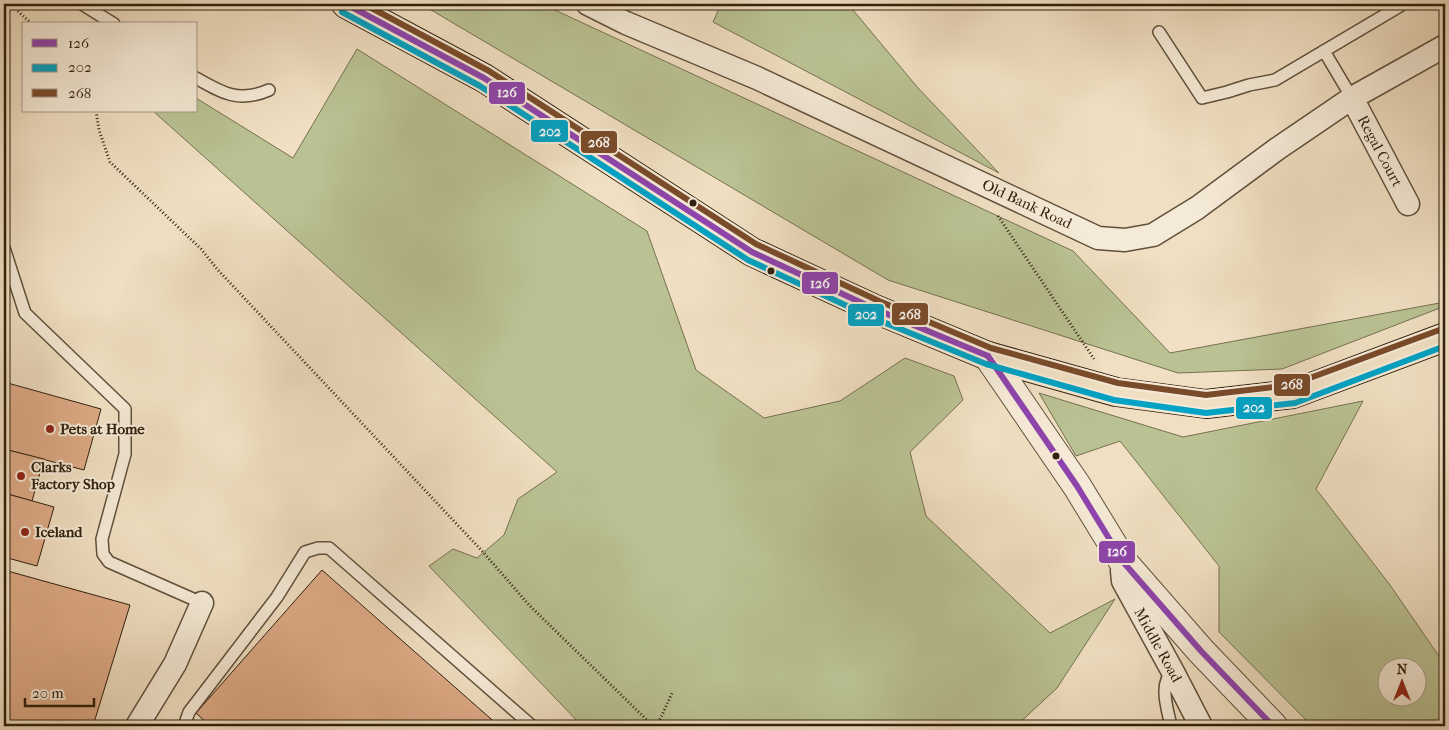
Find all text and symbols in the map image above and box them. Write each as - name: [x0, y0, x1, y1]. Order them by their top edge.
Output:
- legend: [22, 22, 198, 112]
- text: 126: [68, 34, 90, 52]
- text: 202: [68, 58, 92, 76]
- line badge: 126: [488, 81, 526, 105]
- text: 268: [68, 84, 91, 102]
- text: 126: [497, 84, 517, 101]
- street label: Regal Court: [1354, 112, 1407, 190]
- line badge: 202: [530, 119, 569, 143]
- text: 202: [539, 123, 561, 140]
- line badge: 268: [580, 130, 618, 154]
- text: 268: [588, 134, 610, 151]
- street label: Old Bank Road: [979, 175, 1076, 233]
- unlabelled marker: [688, 198, 698, 208]
- unlabelled marker: [766, 266, 776, 276]
- line badge: 126: [801, 271, 839, 295]
- text: 126: [810, 275, 830, 292]
- line badge: 268: [891, 302, 929, 326]
- line badge: 202: [847, 303, 885, 327]
- text: 202: [855, 306, 877, 323]
- text: 268: [899, 306, 921, 323]
- line badge: 268: [1273, 373, 1311, 397]
- text: 268: [1281, 376, 1303, 393]
- line badge: 202: [1235, 396, 1273, 420]
- text: 202: [1243, 399, 1265, 416]
- place label: Pets at Home: [60, 420, 145, 438]
- marker: Pets at Home: [44, 423, 56, 435]
- unlabelled marker: [1051, 451, 1061, 461]
- place label: Clarks Factory Shop: [30, 458, 115, 493]
- marker: Clarks Factory Shop: [15, 470, 27, 482]
- place label: Iceland: [35, 523, 83, 541]
- marker: Iceland: [19, 526, 31, 538]
- line badge: 126: [1098, 540, 1136, 564]
- text: 126: [1107, 543, 1127, 560]
- street label: Middle Road: [1130, 605, 1186, 686]
- north arrow: [1376, 658, 1426, 708]
- text: N: [1397, 661, 1408, 678]
- scale bar: [25, 675, 94, 707]
- text: 20 m: [32, 684, 64, 702]

